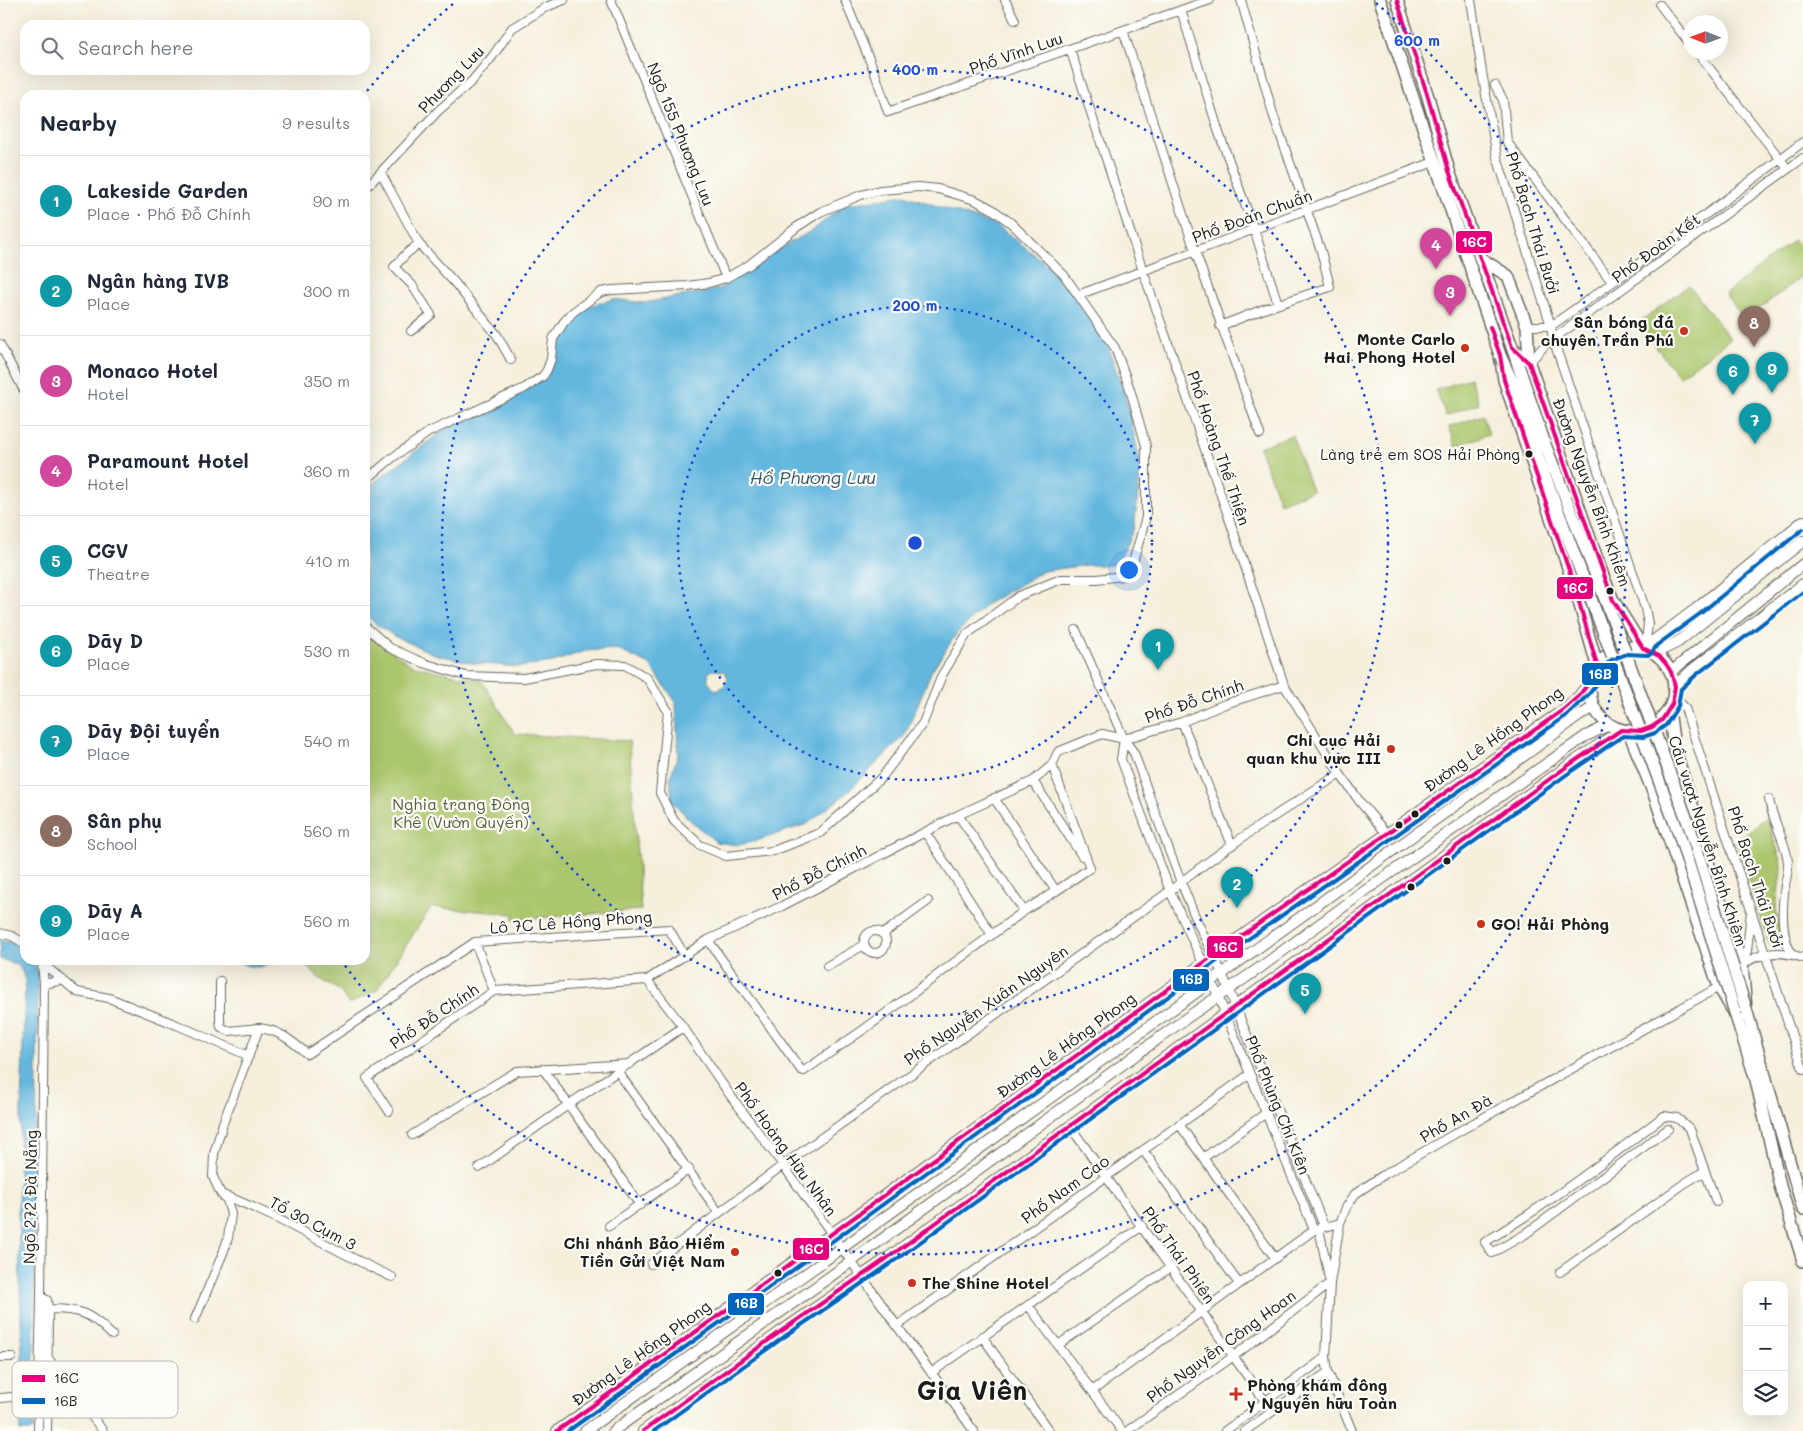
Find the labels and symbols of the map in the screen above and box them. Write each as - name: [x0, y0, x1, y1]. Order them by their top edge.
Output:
- north arrow: [1683, 15, 1728, 60]
- street label: Phố Vĩnh Lưu: [966, 27, 1065, 78]
- text: 600 m: [1394, 30, 1440, 50]
- street label: Phương Lưu: [413, 40, 488, 117]
- street label: Ngõ 155 Phương Lưu: [643, 59, 720, 209]
- text: 400 m: [892, 59, 938, 79]
- street label: Phố Bạch Thái Bưởi: [1502, 149, 1565, 297]
- street label: Phố Đoàn Chuẩn: [1189, 184, 1315, 247]
- street label: Phố Đoàn Kết: [1607, 208, 1704, 287]
- pin: 4: [1420, 228, 1452, 269]
- line badge: 16C: [1455, 230, 1493, 254]
- text: 16C: [1461, 232, 1487, 251]
- pin: 3: [1434, 275, 1466, 316]
- text: 200 m: [893, 295, 938, 315]
- pin: 8: [1738, 306, 1770, 347]
- place label: Sân bóng đá chuyên Trần Phú: [1541, 311, 1674, 350]
- marker: Sân bóng đá chuyên Trần Phú: [1678, 325, 1690, 337]
- place label: Monte Carlo Hai Phong Hotel: [1323, 328, 1455, 367]
- marker: Monte Carlo Hai Phong Hotel: [1459, 342, 1471, 354]
- pin: 9: [1756, 352, 1788, 393]
- pin: 6: [1717, 354, 1749, 395]
- street label: Phố Hoàng Thế Thiện: [1183, 368, 1256, 528]
- street label: Đường Nguyễn Bỉnh Khiêm: [1549, 395, 1636, 589]
- pin: 7: [1739, 403, 1771, 444]
- place label: Làng trẻ em SOS Hải Phòng: [1320, 444, 1520, 464]
- marker: Làng trẻ em SOS Hải Phòng: [1524, 449, 1534, 459]
- water label: Hồ Phương Lưu: [750, 465, 876, 489]
- centre of rings: [906, 534, 924, 552]
- your location: [1116, 557, 1142, 583]
- line badge: 16C: [1556, 576, 1594, 600]
- text: 16C: [1562, 578, 1588, 597]
- unlabelled marker: [1605, 586, 1615, 596]
- pin: 1: [1142, 629, 1174, 670]
- line badge: 16B: [1581, 662, 1619, 686]
- text: 16B: [1588, 664, 1612, 683]
- street label: Phố Đỗ Chính: [1142, 674, 1246, 727]
- street label: Đường Lê Hồng Phong: [1419, 681, 1566, 796]
- place label: Chi cục Hải quan khu vực III: [1246, 729, 1381, 768]
- street label: Cầu vượt Nguyễn Bỉnh Khiêm: [1664, 733, 1753, 949]
- marker: Chi cục Hải quan khu vực III: [1385, 743, 1397, 755]
- park label: Nghia trang Đông Khê (Vườn Quyến): [392, 793, 530, 832]
- street label: Phố Bạch Thái Bưởi: [1724, 803, 1789, 950]
- unlabelled marker: [1410, 809, 1420, 819]
- unlabelled marker: [1394, 820, 1404, 830]
- street label: Phố Đỗ Chính: [768, 839, 869, 904]
- unlabelled marker: [1442, 856, 1452, 866]
- pin: 2: [1221, 867, 1253, 908]
- unlabelled marker: [1406, 882, 1416, 892]
- street label: Lô 7C Lê Hồng Phong: [489, 905, 653, 938]
- place label: GO! Hải Phòng: [1491, 913, 1609, 934]
- marker: GO! Hải Phòng: [1475, 918, 1487, 930]
- line badge: 16C: [1206, 935, 1244, 959]
- text: 16C: [1212, 937, 1238, 956]
- street label: Phố Nguyễn Xuân Nguyên: [900, 940, 1072, 1069]
- line badge: 16B: [1172, 968, 1210, 992]
- text: 16B: [1179, 969, 1203, 988]
- pin: 5: [1289, 973, 1321, 1014]
- street label: Phố Đỗ Chính: [385, 978, 482, 1053]
- street label: Đường Lê Hồng Phong: [992, 987, 1139, 1102]
- street label: Phố Phùng Chí Kiên: [1241, 1032, 1316, 1177]
- street label: Phố Hoàng Hữu Nhân: [731, 1077, 842, 1220]
- street label: Phố An Đà: [1416, 1088, 1496, 1147]
- street label: Ngõ 272 Đà Nẵng: [18, 1130, 41, 1264]
- street label: Phố Nam Cao: [1016, 1150, 1113, 1228]
- street label: Tổ 30 Cụm 3: [266, 1191, 360, 1254]
- street label: Phố Thái Phiên: [1138, 1202, 1221, 1307]
- place label: Chi nhánh Bảo Hiểm Tiền Gửi Việt Nam: [564, 1232, 725, 1271]
- line badge: 16C: [792, 1237, 830, 1261]
- text: 16C: [798, 1239, 824, 1258]
- marker: Chi nhánh Bảo Hiểm Tiền Gửi Việt Nam: [729, 1246, 741, 1258]
- unlabelled marker: [773, 1268, 783, 1278]
- place label: The Shine Hotel: [922, 1272, 1049, 1293]
- marker: The Shine Hotel: [906, 1277, 918, 1289]
- street label: Phố Nguyễn Công Hoan: [1142, 1284, 1299, 1407]
- line badge: 16B: [727, 1292, 765, 1316]
- text: 16B: [734, 1293, 758, 1312]
- street label: Đường Lê Hồng Phong: [567, 1295, 714, 1410]
- legend: [12, 1361, 178, 1418]
- text: 16C: [54, 1368, 79, 1387]
- district label: Gia Viên: [917, 1373, 1027, 1407]
- place label: Phòng khám đông y Nguyễn hữu Toàn: [1247, 1374, 1397, 1413]
- marker: Phòng khám đông y Nguyễn hữu Toàn: [1229, 1387, 1243, 1401]
- text: 16B: [54, 1391, 77, 1410]

